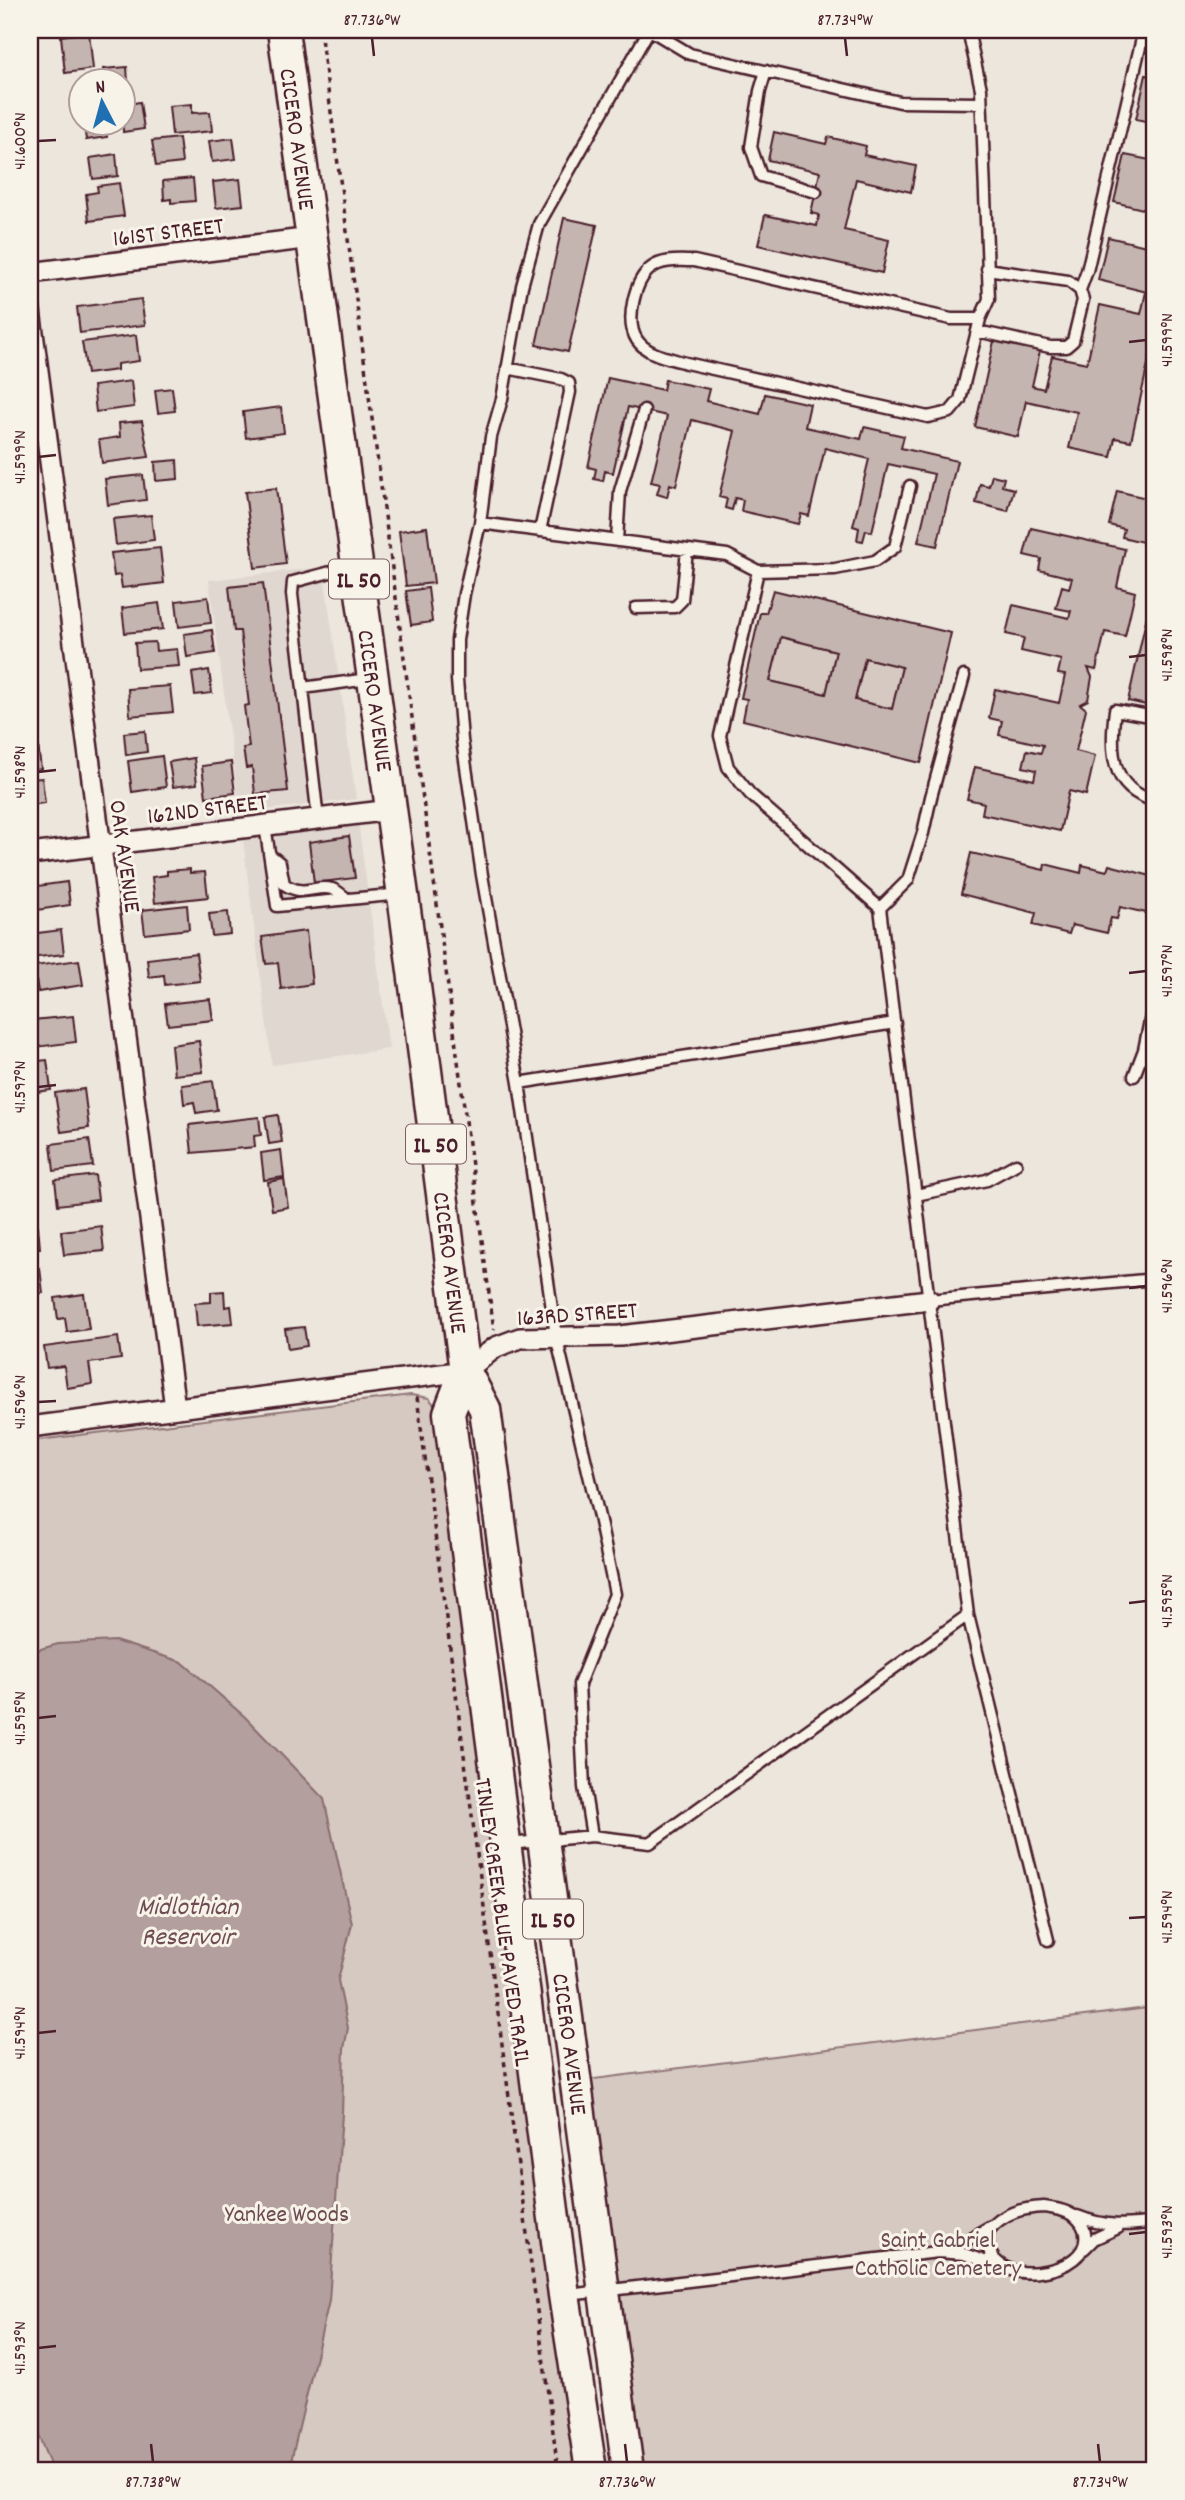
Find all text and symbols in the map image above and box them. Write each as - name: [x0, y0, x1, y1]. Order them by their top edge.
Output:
- text: 87.736°W: [344, 9, 401, 34]
- text: 87.734°W: [817, 9, 873, 34]
- north arrow: [66, 66, 136, 136]
- street label: CICERO AVENUE: [268, 66, 322, 213]
- text: N: [95, 75, 107, 102]
- text: 41.600°N: [9, 112, 34, 170]
- street label: 161ST STREET: [111, 210, 226, 258]
- text: 41.599°N: [1156, 313, 1181, 367]
- text: 41.599°N: [9, 430, 34, 484]
- road number: IL 50: [329, 559, 389, 598]
- street label: CICERO AVENUE: [346, 628, 400, 774]
- text: 41.598°N: [1156, 629, 1181, 681]
- text: 41.598°N: [9, 746, 34, 798]
- street label: 162ND STREET: [145, 787, 270, 835]
- street label: OAK AVENUE: [98, 798, 148, 915]
- text: 41.597°N: [1156, 945, 1181, 997]
- text: 41.597°N: [9, 1061, 34, 1113]
- road number: IL 50: [406, 1124, 466, 1163]
- street label: CICERO AVENUE: [422, 1190, 474, 1336]
- text: 41.596°N: [1156, 1259, 1181, 1313]
- street label: 163RD STREET: [516, 1295, 639, 1337]
- text: 41.596°N: [9, 1375, 34, 1429]
- text: 41.595°N: [1156, 1574, 1181, 1628]
- text: 41.595°N: [9, 1691, 34, 1745]
- street label: TINLEY CREEK BLUE PAVED TRAIL: [464, 1776, 538, 2069]
- water label: Midlothian Reservoir: [138, 1890, 239, 1957]
- text: 41.594°N: [1156, 1890, 1181, 1944]
- road number: IL 50: [523, 1900, 583, 1938]
- street label: CICERO AVENUE: [541, 1971, 594, 2118]
- text: 41.594°N: [9, 2006, 34, 2060]
- park label: Yankee Woods: [225, 2199, 349, 2233]
- text: 41.593°N: [1156, 2205, 1181, 2259]
- park label: Saint Gabriel Catholic Cemetery: [855, 2225, 1022, 2287]
- text: 41.593°N: [9, 2321, 34, 2375]
- text: 87.738°W: [125, 2471, 181, 2496]
- text: 87.736°W: [599, 2471, 656, 2496]
- text: 87.734°W: [1072, 2471, 1128, 2496]

